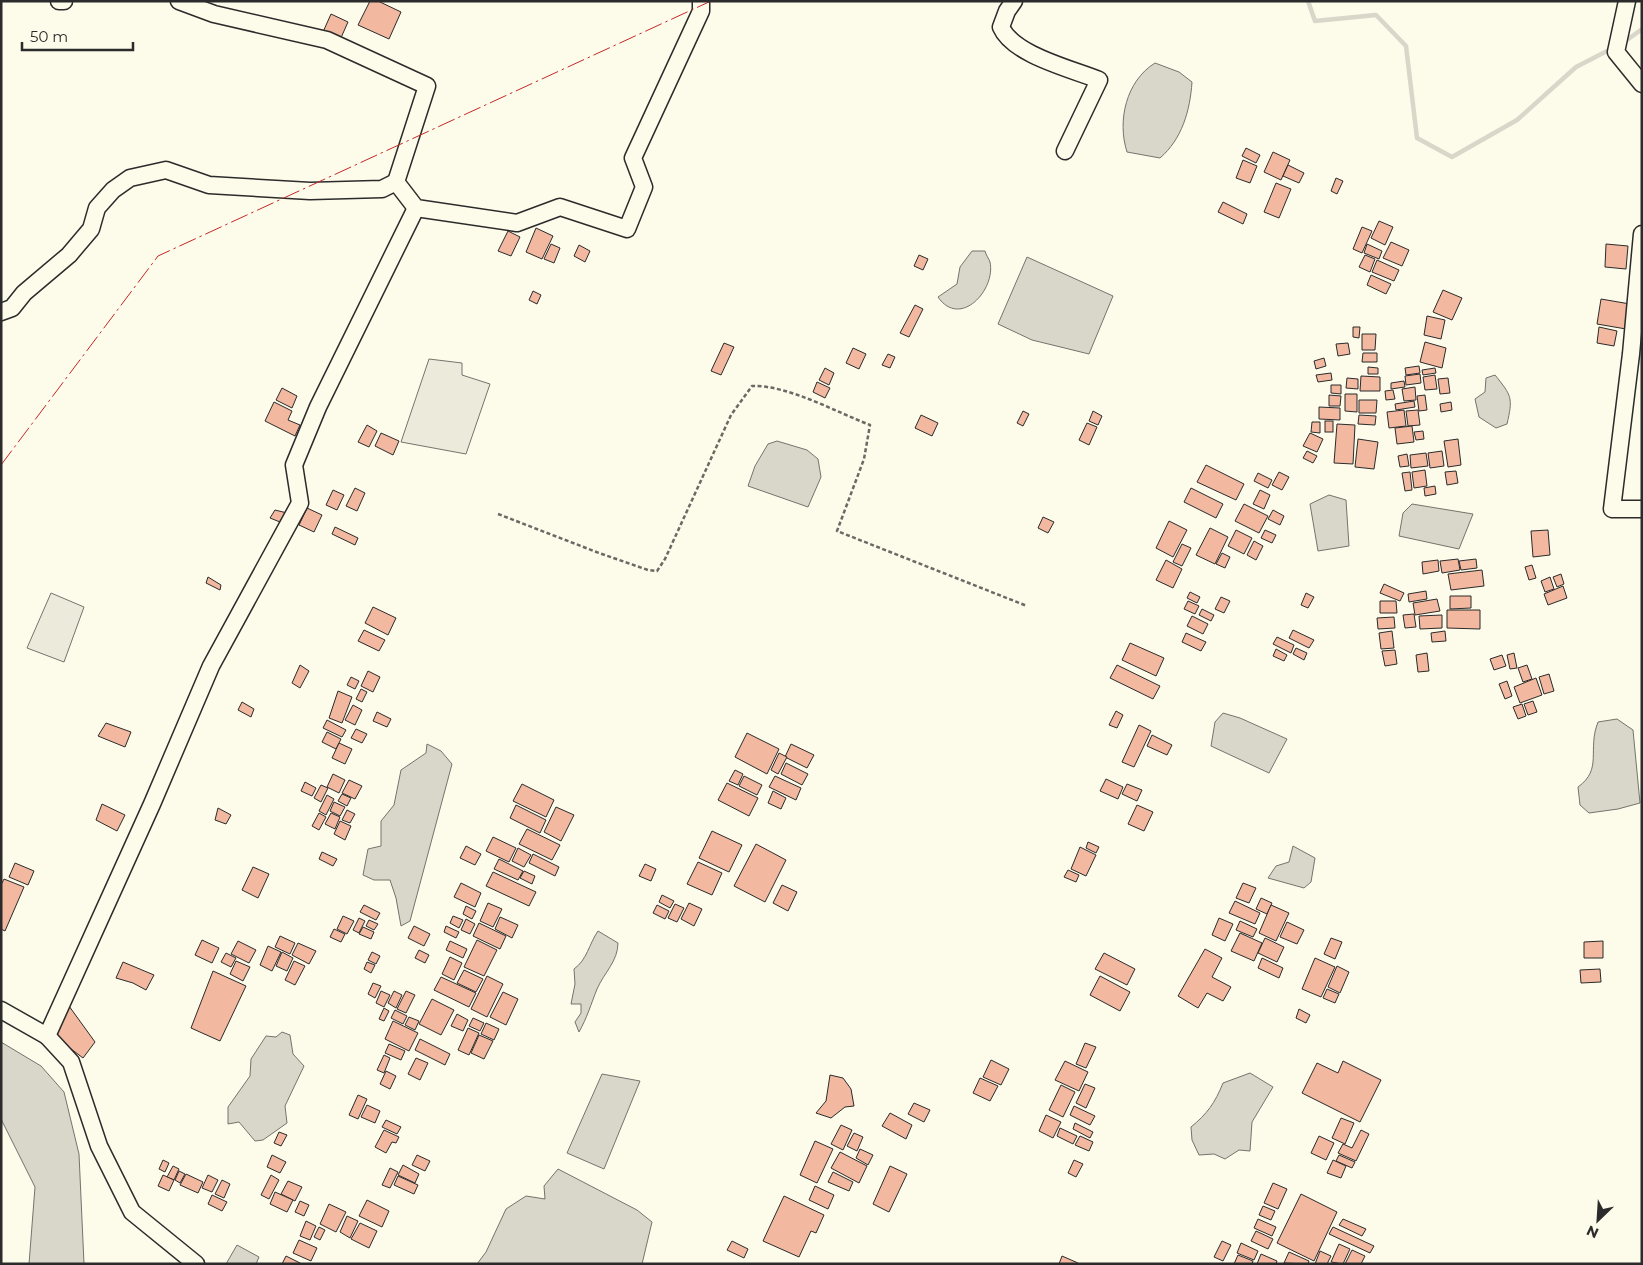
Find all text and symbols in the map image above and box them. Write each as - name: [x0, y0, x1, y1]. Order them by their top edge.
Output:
- scale bar: [22, 20, 134, 52]
- text: 50 m: [30, 27, 68, 46]
- north arrow: [1573, 1195, 1623, 1245]
- text: N: [1584, 1221, 1601, 1242]

